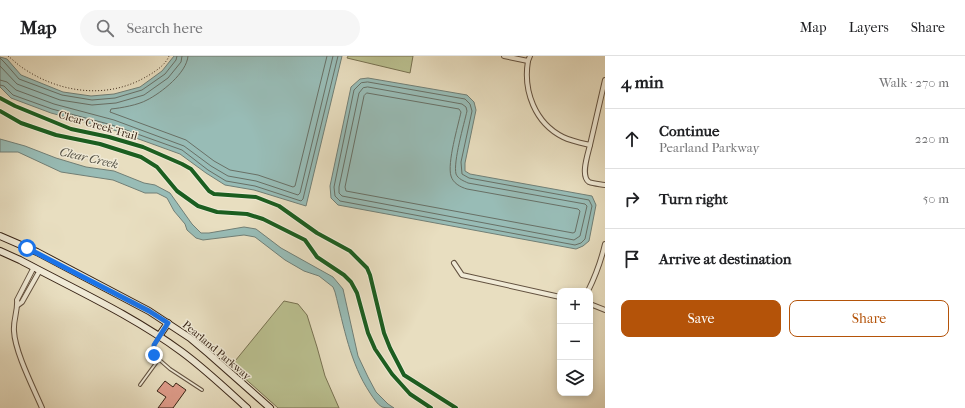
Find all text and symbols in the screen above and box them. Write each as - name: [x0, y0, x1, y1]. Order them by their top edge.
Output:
- search box: [80, 10, 360, 46]
- text: Map: [20, 17, 56, 39]
- icon: search: [94, 17, 116, 39]
- text: Search here: [126, 19, 203, 37]
- text: Map: [800, 19, 827, 36]
- text: Layers: [849, 19, 889, 36]
- text: Share: [911, 19, 945, 36]
- text: 4 min: [621, 72, 664, 92]
- text: Walk · 270 m: [879, 75, 949, 90]
- street label: Clear Creek Trail: [57, 108, 139, 143]
- text: Continue: [659, 122, 719, 140]
- icon: ahead: [621, 128, 643, 150]
- text: 220 m: [915, 131, 949, 146]
- text: Pearland Parkway: [659, 140, 760, 155]
- water label: Clear Creek: [58, 144, 120, 172]
- icon: right: [621, 188, 643, 210]
- text: Turn right: [659, 190, 728, 208]
- text: 50 m: [923, 191, 949, 206]
- route start: [18, 239, 36, 257]
- icon: arrive: [621, 248, 643, 270]
- text: Arrive at destination: [659, 250, 791, 268]
- map controls: [557, 288, 593, 396]
- button: +: [557, 288, 593, 324]
- button: Save: [621, 300, 781, 337]
- button: Share: [789, 300, 949, 337]
- street label: Pearland Parkway: [180, 318, 254, 383]
- button: −: [557, 324, 593, 360]
- route end: [145, 346, 163, 364]
- button: layers: [557, 360, 593, 396]

